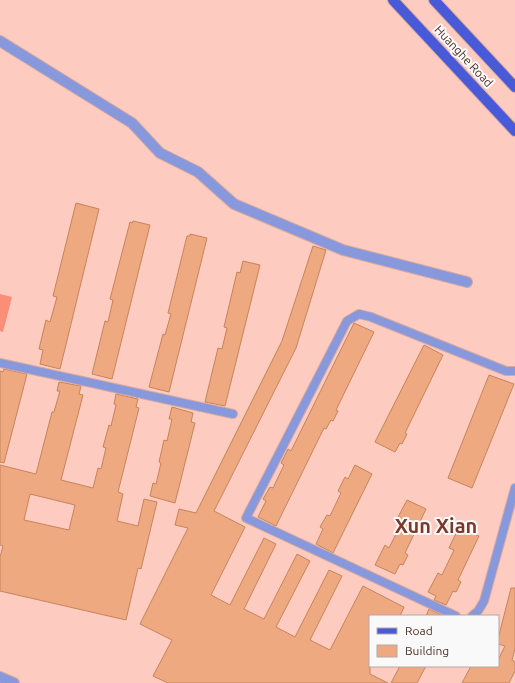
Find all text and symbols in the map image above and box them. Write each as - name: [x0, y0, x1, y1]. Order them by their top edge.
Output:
- street label: Huanghe Road: [432, 23, 496, 89]
- district label: Xun Xian: [395, 514, 477, 537]
- legend: [369, 615, 499, 667]
- text: Road: [405, 624, 433, 637]
- text: Building: [405, 644, 449, 657]

